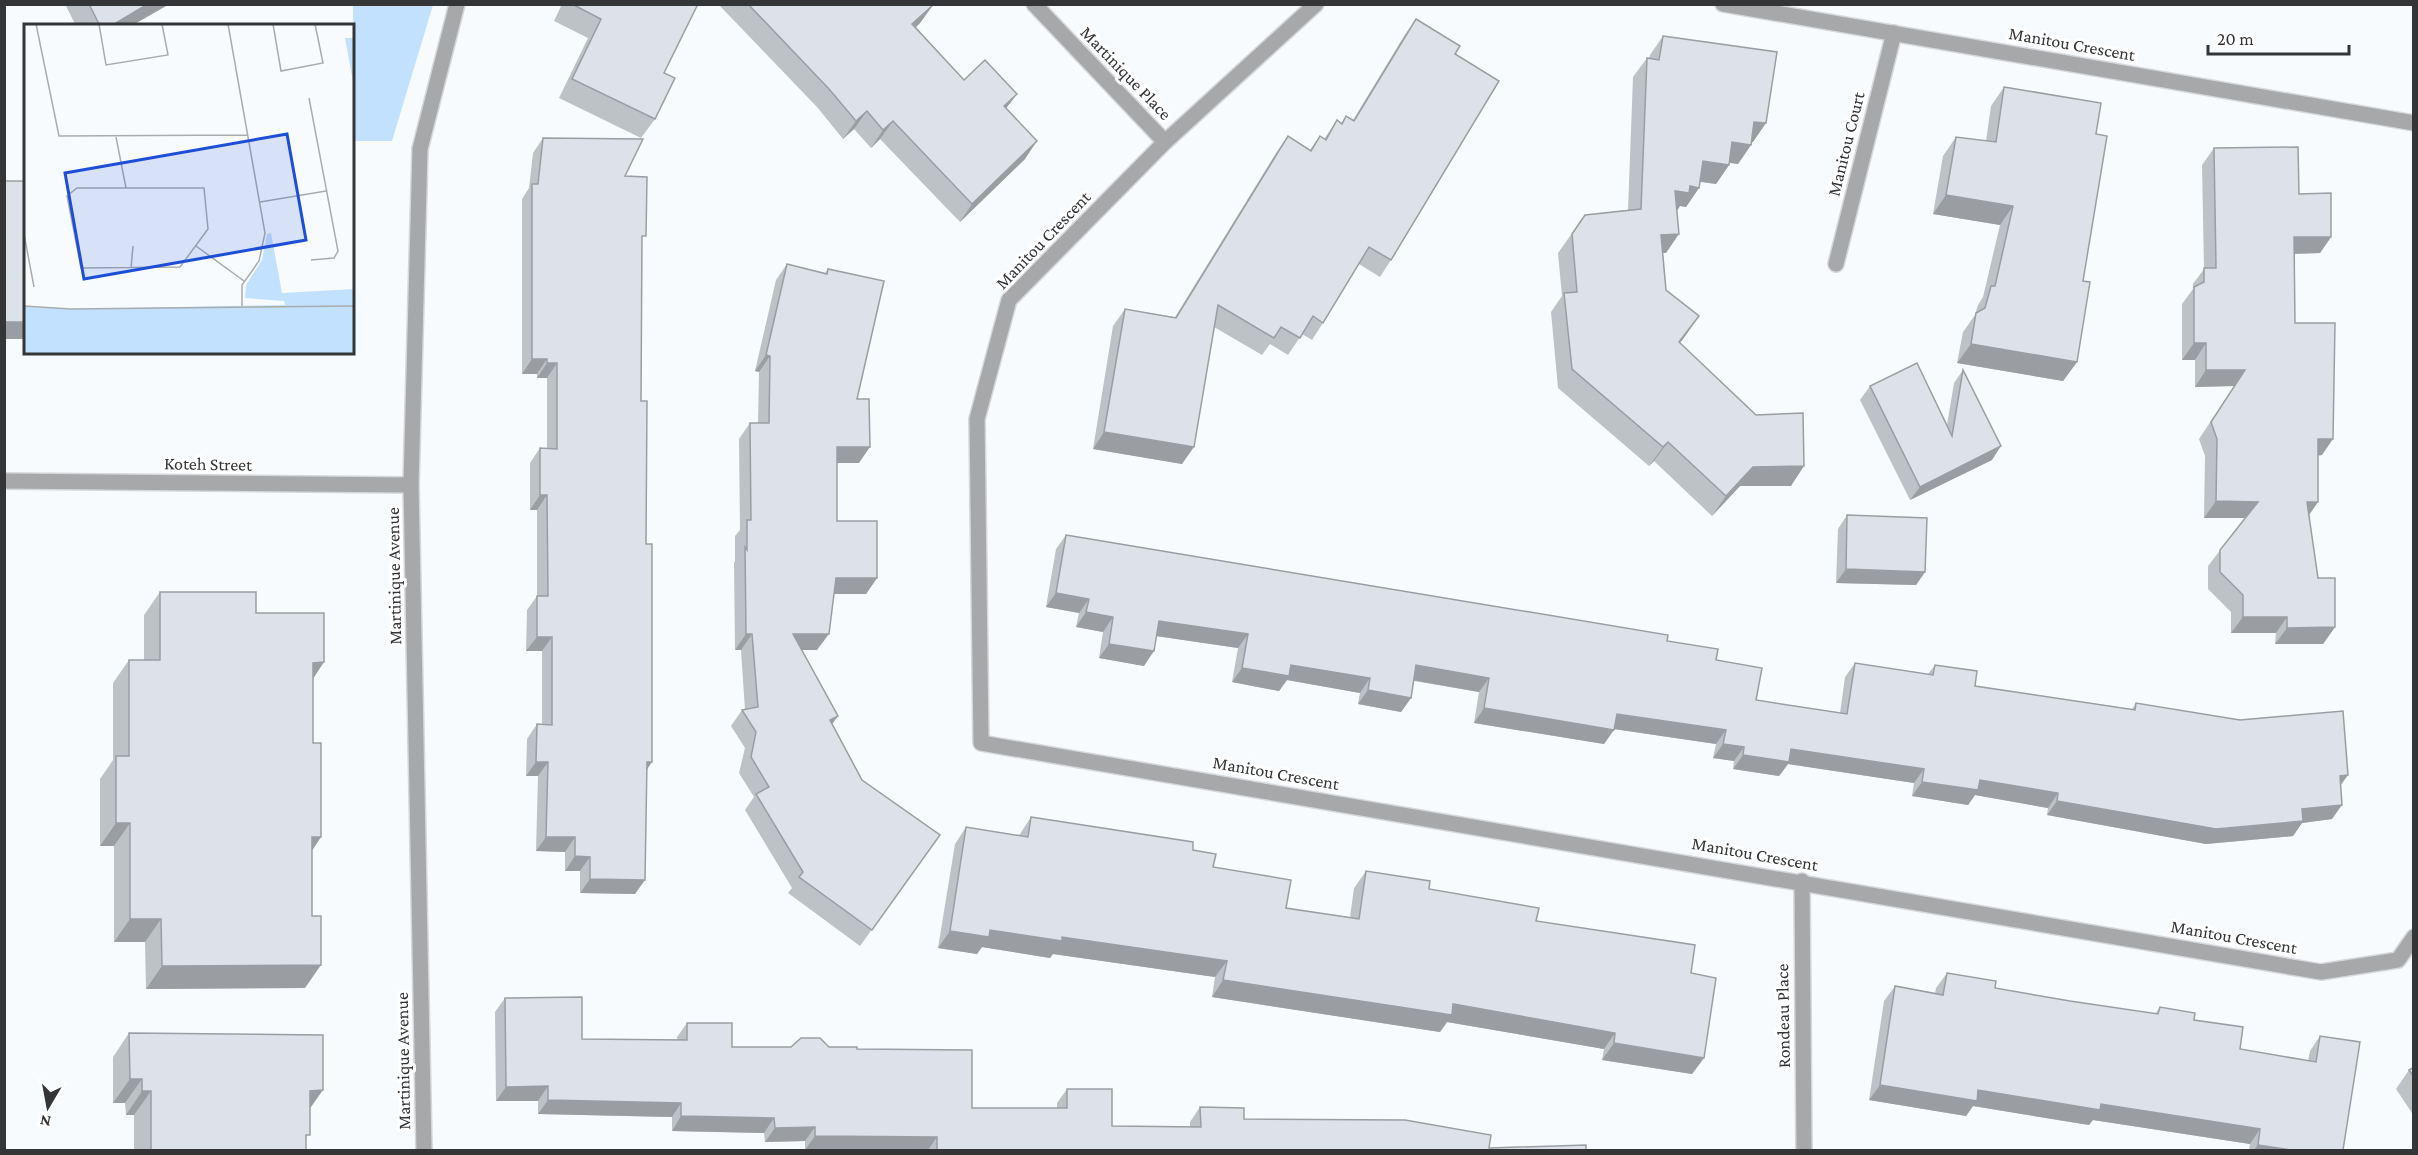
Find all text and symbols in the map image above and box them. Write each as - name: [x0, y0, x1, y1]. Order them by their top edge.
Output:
- scale bar: [2208, 18, 2349, 56]
- street label: Martinique Place: [1076, 22, 1176, 124]
- street label: Manitou Crescent: [2007, 23, 2138, 65]
- inset map: [24, 24, 354, 354]
- text: 20 m: [2217, 29, 2254, 49]
- street label: Manitou Court: [1823, 89, 1869, 198]
- street label: Manitou Crescent: [991, 186, 1095, 293]
- street label: Koteh Street: [164, 453, 253, 475]
- street label: Martinique Avenue: [383, 507, 405, 645]
- street label: Manitou Crescent: [1211, 752, 1342, 794]
- street label: Manitou Crescent: [1690, 833, 1821, 875]
- street label: Manitou Crescent: [2169, 916, 2300, 958]
- street label: Rondeau Place: [1772, 964, 1794, 1068]
- street label: Martinique Avenue: [392, 992, 414, 1130]
- north arrow: [18, 1077, 78, 1137]
- text: N: [39, 1112, 52, 1131]

